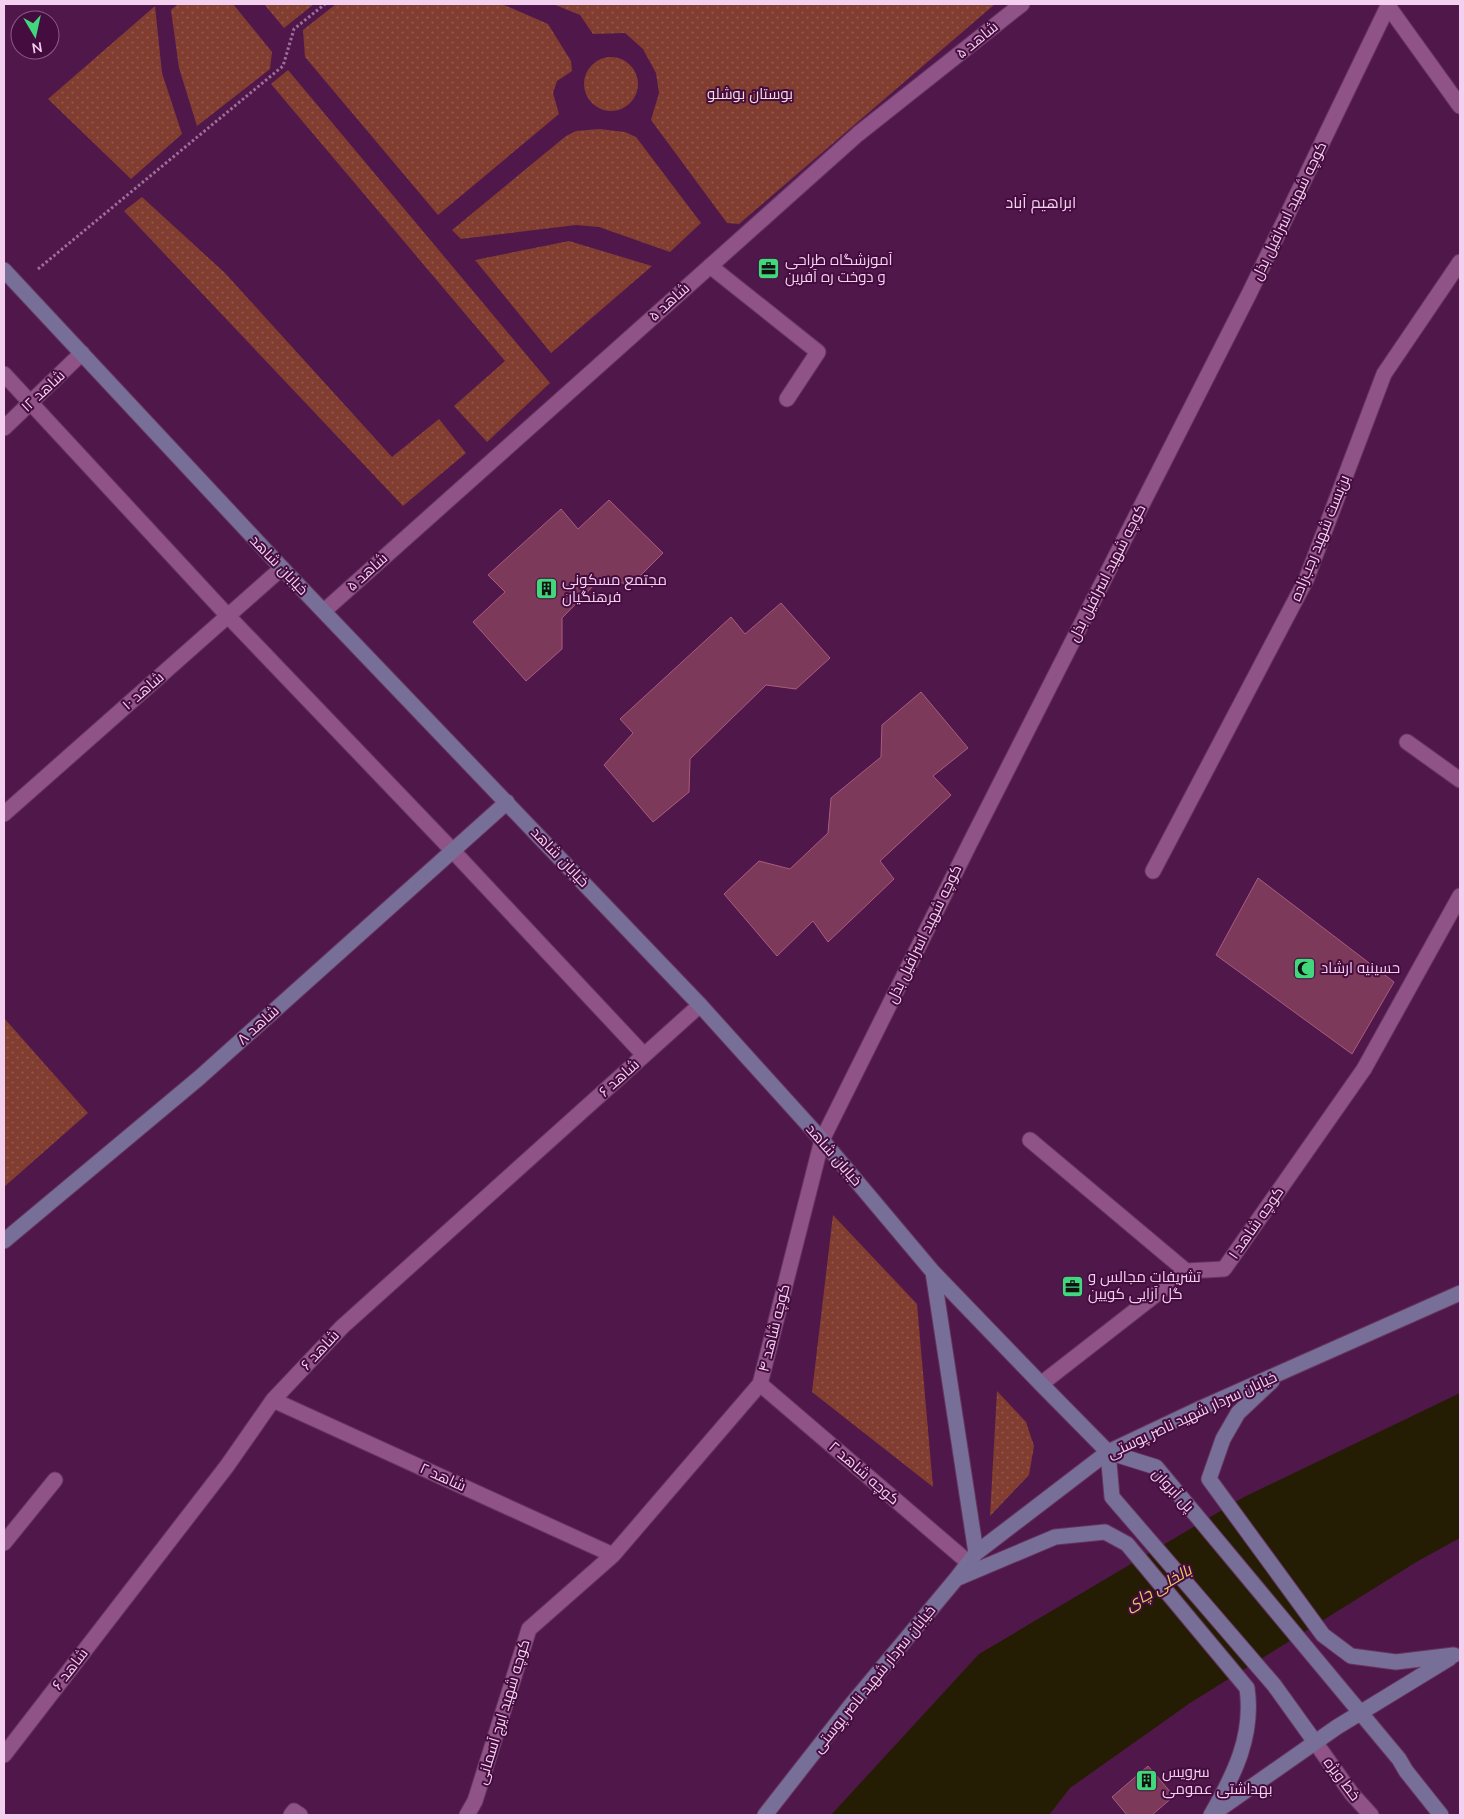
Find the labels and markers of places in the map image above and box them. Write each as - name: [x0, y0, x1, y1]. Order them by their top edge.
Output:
- place label: آموزشگاه طراحی و دوخت ره آفرین: [785, 250, 893, 287]
- office icon: آموزشگاه طراحی و دوخت ره آفرین: [757, 257, 781, 281]
- place label: مجتمع مسکونی فرهنگیان: [562, 570, 667, 607]
- building icon: مجتمع مسکونی فرهنگیان: [534, 577, 558, 601]
- mosque icon: حسینیه ارشاد: [1293, 956, 1317, 980]
- place label: حسینیه ارشاد: [1321, 958, 1400, 978]
- place label: تشریفات مجالس و گل آرایی کویین: [1088, 1267, 1201, 1304]
- office icon: تشریفات مجالس و گل آرایی کویین: [1060, 1274, 1084, 1298]
- place label: سرویس بهداشتی عمومی: [1162, 1762, 1272, 1799]
- building icon: سرویس بهداشتی عمومی: [1134, 1769, 1158, 1793]

